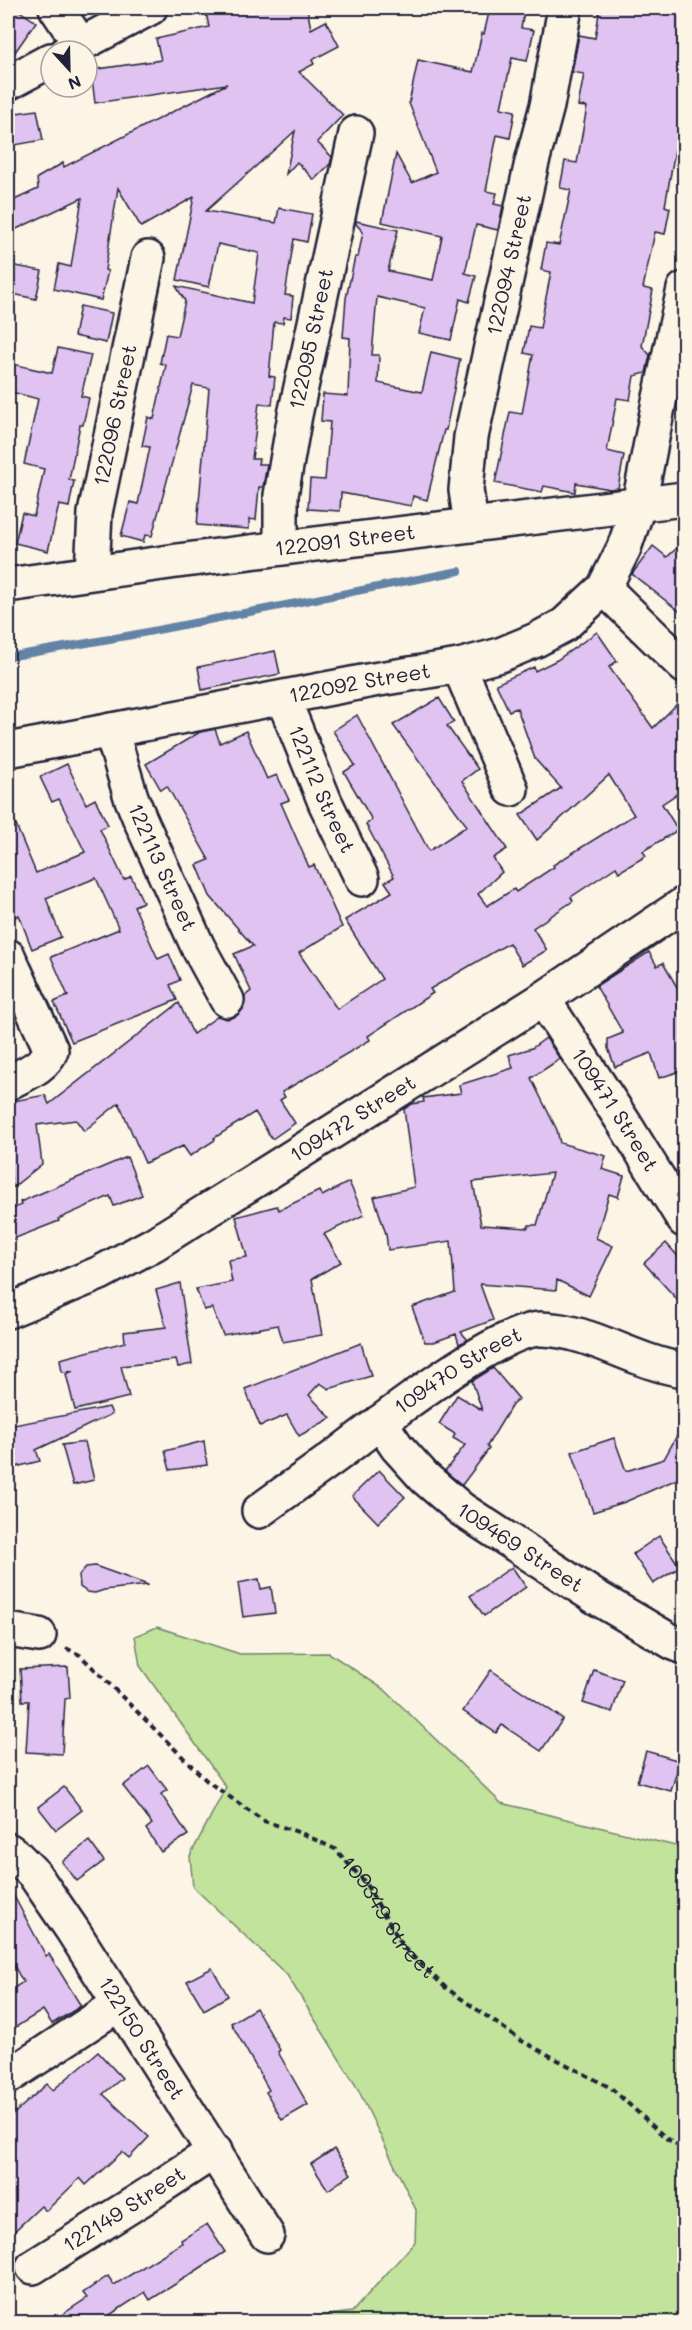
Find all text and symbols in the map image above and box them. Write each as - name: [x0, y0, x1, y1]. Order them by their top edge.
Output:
- north arrow: [39, 39, 99, 99]
- text: N: [65, 71, 84, 95]
- street label: 122094 Street: [479, 191, 537, 338]
- street label: 122095 Street: [282, 265, 338, 412]
- street label: 122096 Street: [86, 341, 142, 488]
- street label: 122091 Street: [273, 517, 417, 561]
- street label: 122092 Street: [286, 656, 432, 708]
- street label: 122112 Street: [283, 721, 362, 857]
- street label: 122113 Street: [123, 799, 204, 935]
- street label: 109471 Street: [566, 1042, 666, 1176]
- street label: 109472 Street: [284, 1068, 420, 1167]
- street label: 109470 Street: [388, 1320, 525, 1419]
- street label: 109469 Street: [452, 1495, 589, 1598]
- street label: 109349 Street: [336, 1850, 442, 1983]
- street label: 122150 Street: [94, 1971, 192, 2104]
- street label: 122149 Street: [57, 2159, 190, 2257]

